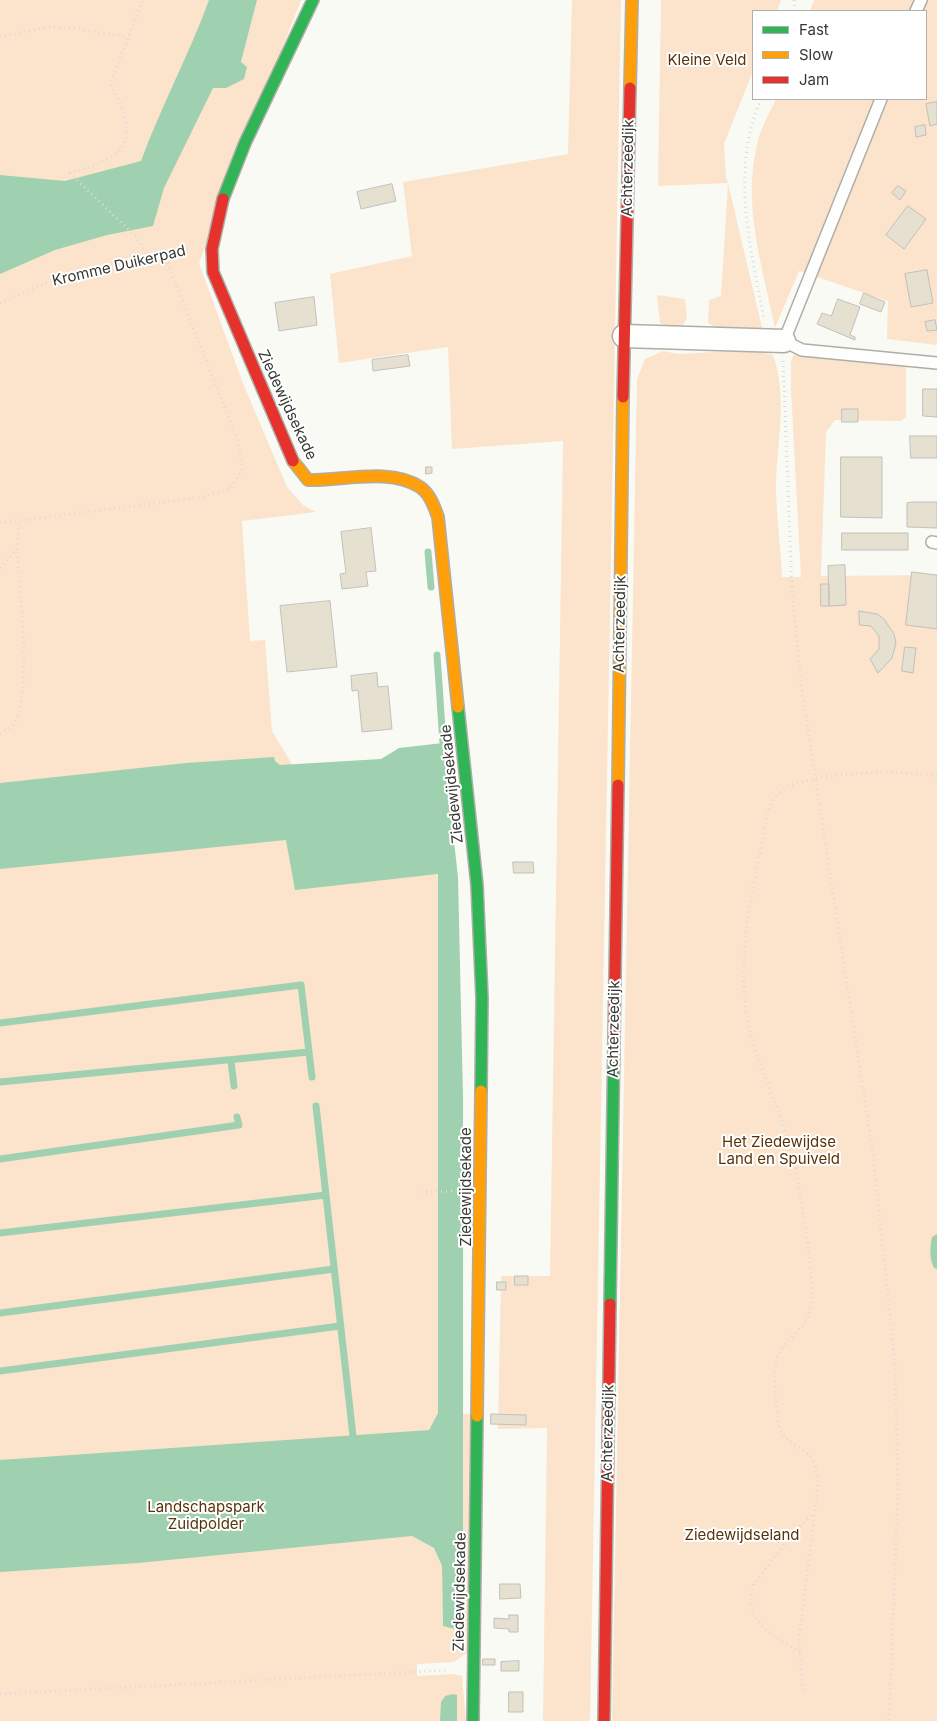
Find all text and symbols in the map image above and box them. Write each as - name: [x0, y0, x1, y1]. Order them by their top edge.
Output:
- legend: [752, 10, 927, 100]
- text: Fast: [799, 20, 829, 39]
- text: Slow: [799, 45, 833, 64]
- park label: Kleine Veld: [667, 51, 747, 69]
- text: Jam: [799, 70, 829, 89]
- street label: Achterzeedijk: [618, 119, 638, 217]
- street label: Kromme Duikerpad: [50, 242, 188, 290]
- street label: Ziedewijdsekade: [254, 347, 320, 463]
- street label: Achterzeedijk: [610, 575, 630, 673]
- street label: Ziedewijdsekade: [437, 724, 467, 844]
- street label: Achterzeedijk: [604, 980, 624, 1078]
- street label: Ziedewijdsekade: [457, 1127, 475, 1247]
- park label: Het Ziedewijdse Land en Spuiveld: [718, 1133, 840, 1168]
- street label: Achterzeedijk: [598, 1384, 618, 1482]
- park label: Landschapspark Zuidpolder: [147, 1498, 265, 1533]
- park label: Ziedewijdseland: [685, 1526, 799, 1544]
- street label: Ziedewijdsekade: [450, 1532, 470, 1652]

